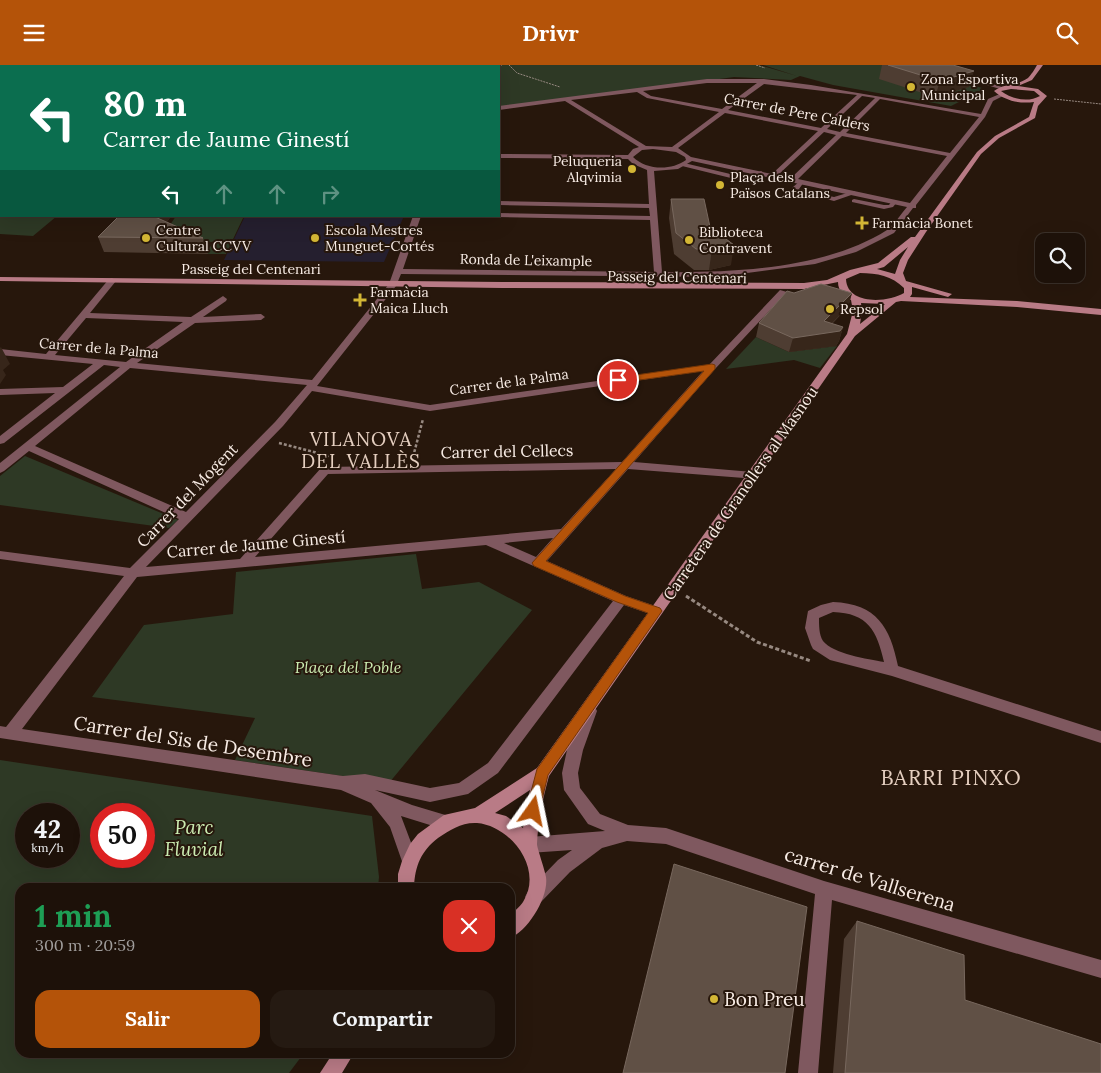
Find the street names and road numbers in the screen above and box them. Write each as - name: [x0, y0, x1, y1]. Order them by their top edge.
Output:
- street label: Carrer de Pere Calders: [722, 89, 872, 135]
- street label: Ronda de L'eixample: [460, 250, 593, 270]
- street label: Passeig del Centenari: [181, 260, 321, 278]
- street label: Passeig del Centenari: [607, 267, 747, 287]
- street label: Carrer de la Palma: [38, 334, 160, 362]
- street label: Carrer de la Palma: [448, 365, 570, 399]
- street label: Carretera de Granollers al Masnou: [658, 382, 822, 604]
- street label: Carrer del Mogent: [132, 438, 242, 551]
- street label: Carrer del Cellecs: [440, 440, 574, 462]
- street label: Carrer de Jaume Ginestí: [166, 526, 346, 562]
- street label: Carrer del Sis de Desembre: [72, 710, 314, 772]
- street label: carrer de Vallserena: [782, 842, 958, 916]

